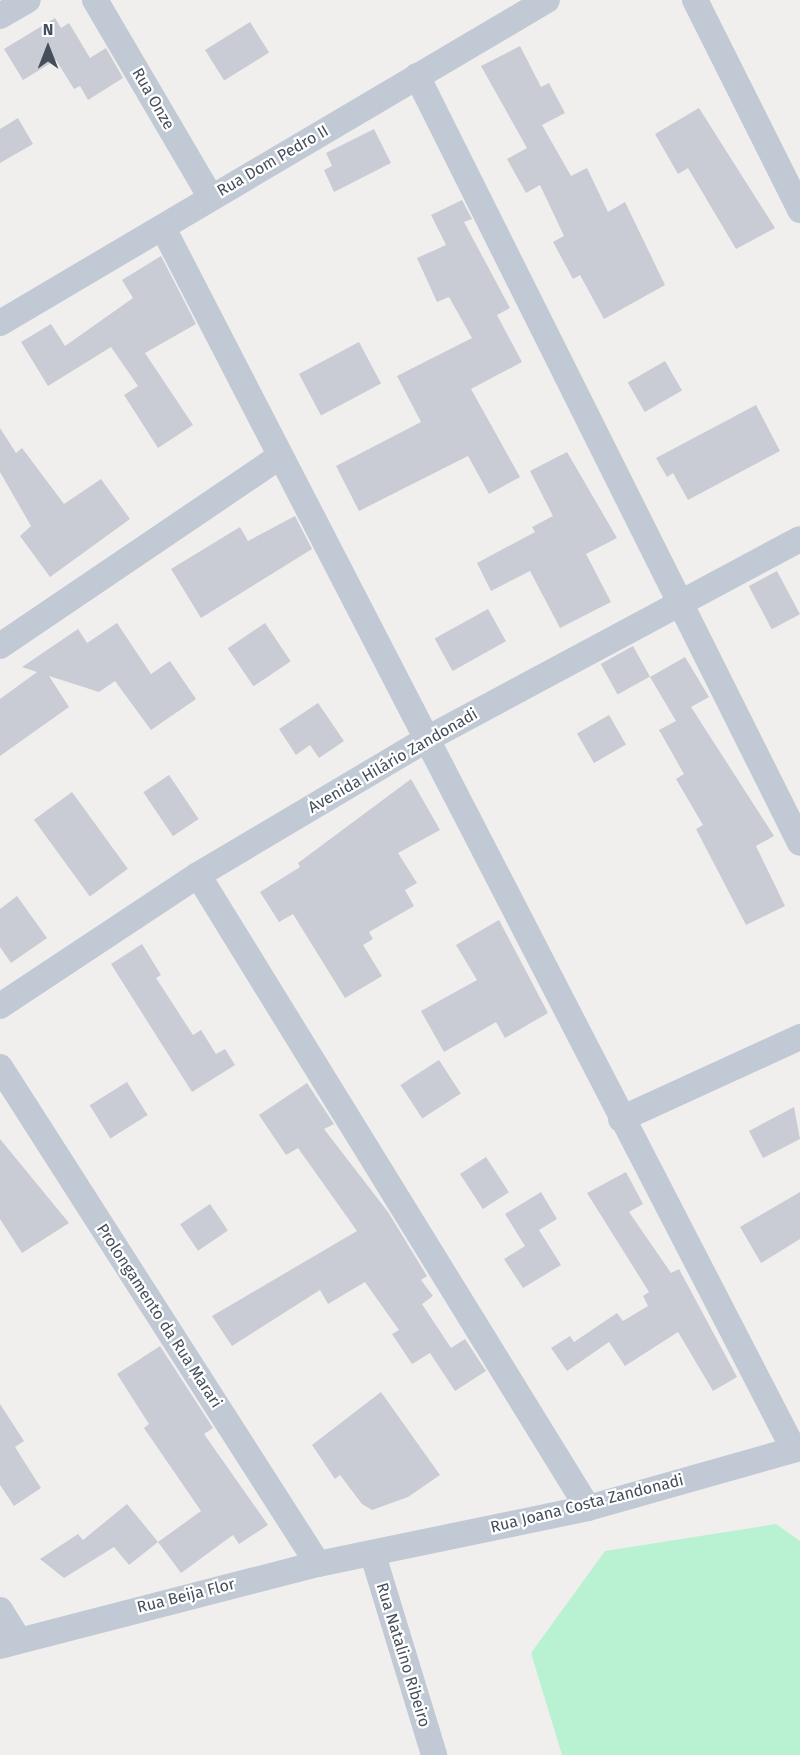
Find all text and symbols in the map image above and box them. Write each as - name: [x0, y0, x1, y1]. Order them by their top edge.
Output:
- north arrow: [18, 18, 78, 78]
- text: N: [43, 20, 53, 39]
- street label: Rua Onze: [128, 65, 178, 133]
- street label: Rua Dom Pedro II: [214, 121, 332, 201]
- street label: Avenida Hilário Zandonadi: [305, 705, 481, 817]
- street label: Prolongamento da Rua Marari: [92, 1220, 226, 1412]
- street label: Rua Joana Costa Zandonadi: [488, 1471, 686, 1537]
- street label: Rua Beija Flor: [135, 1575, 237, 1617]
- street label: Rua Natalino Ribeiro: [372, 1581, 434, 1729]

